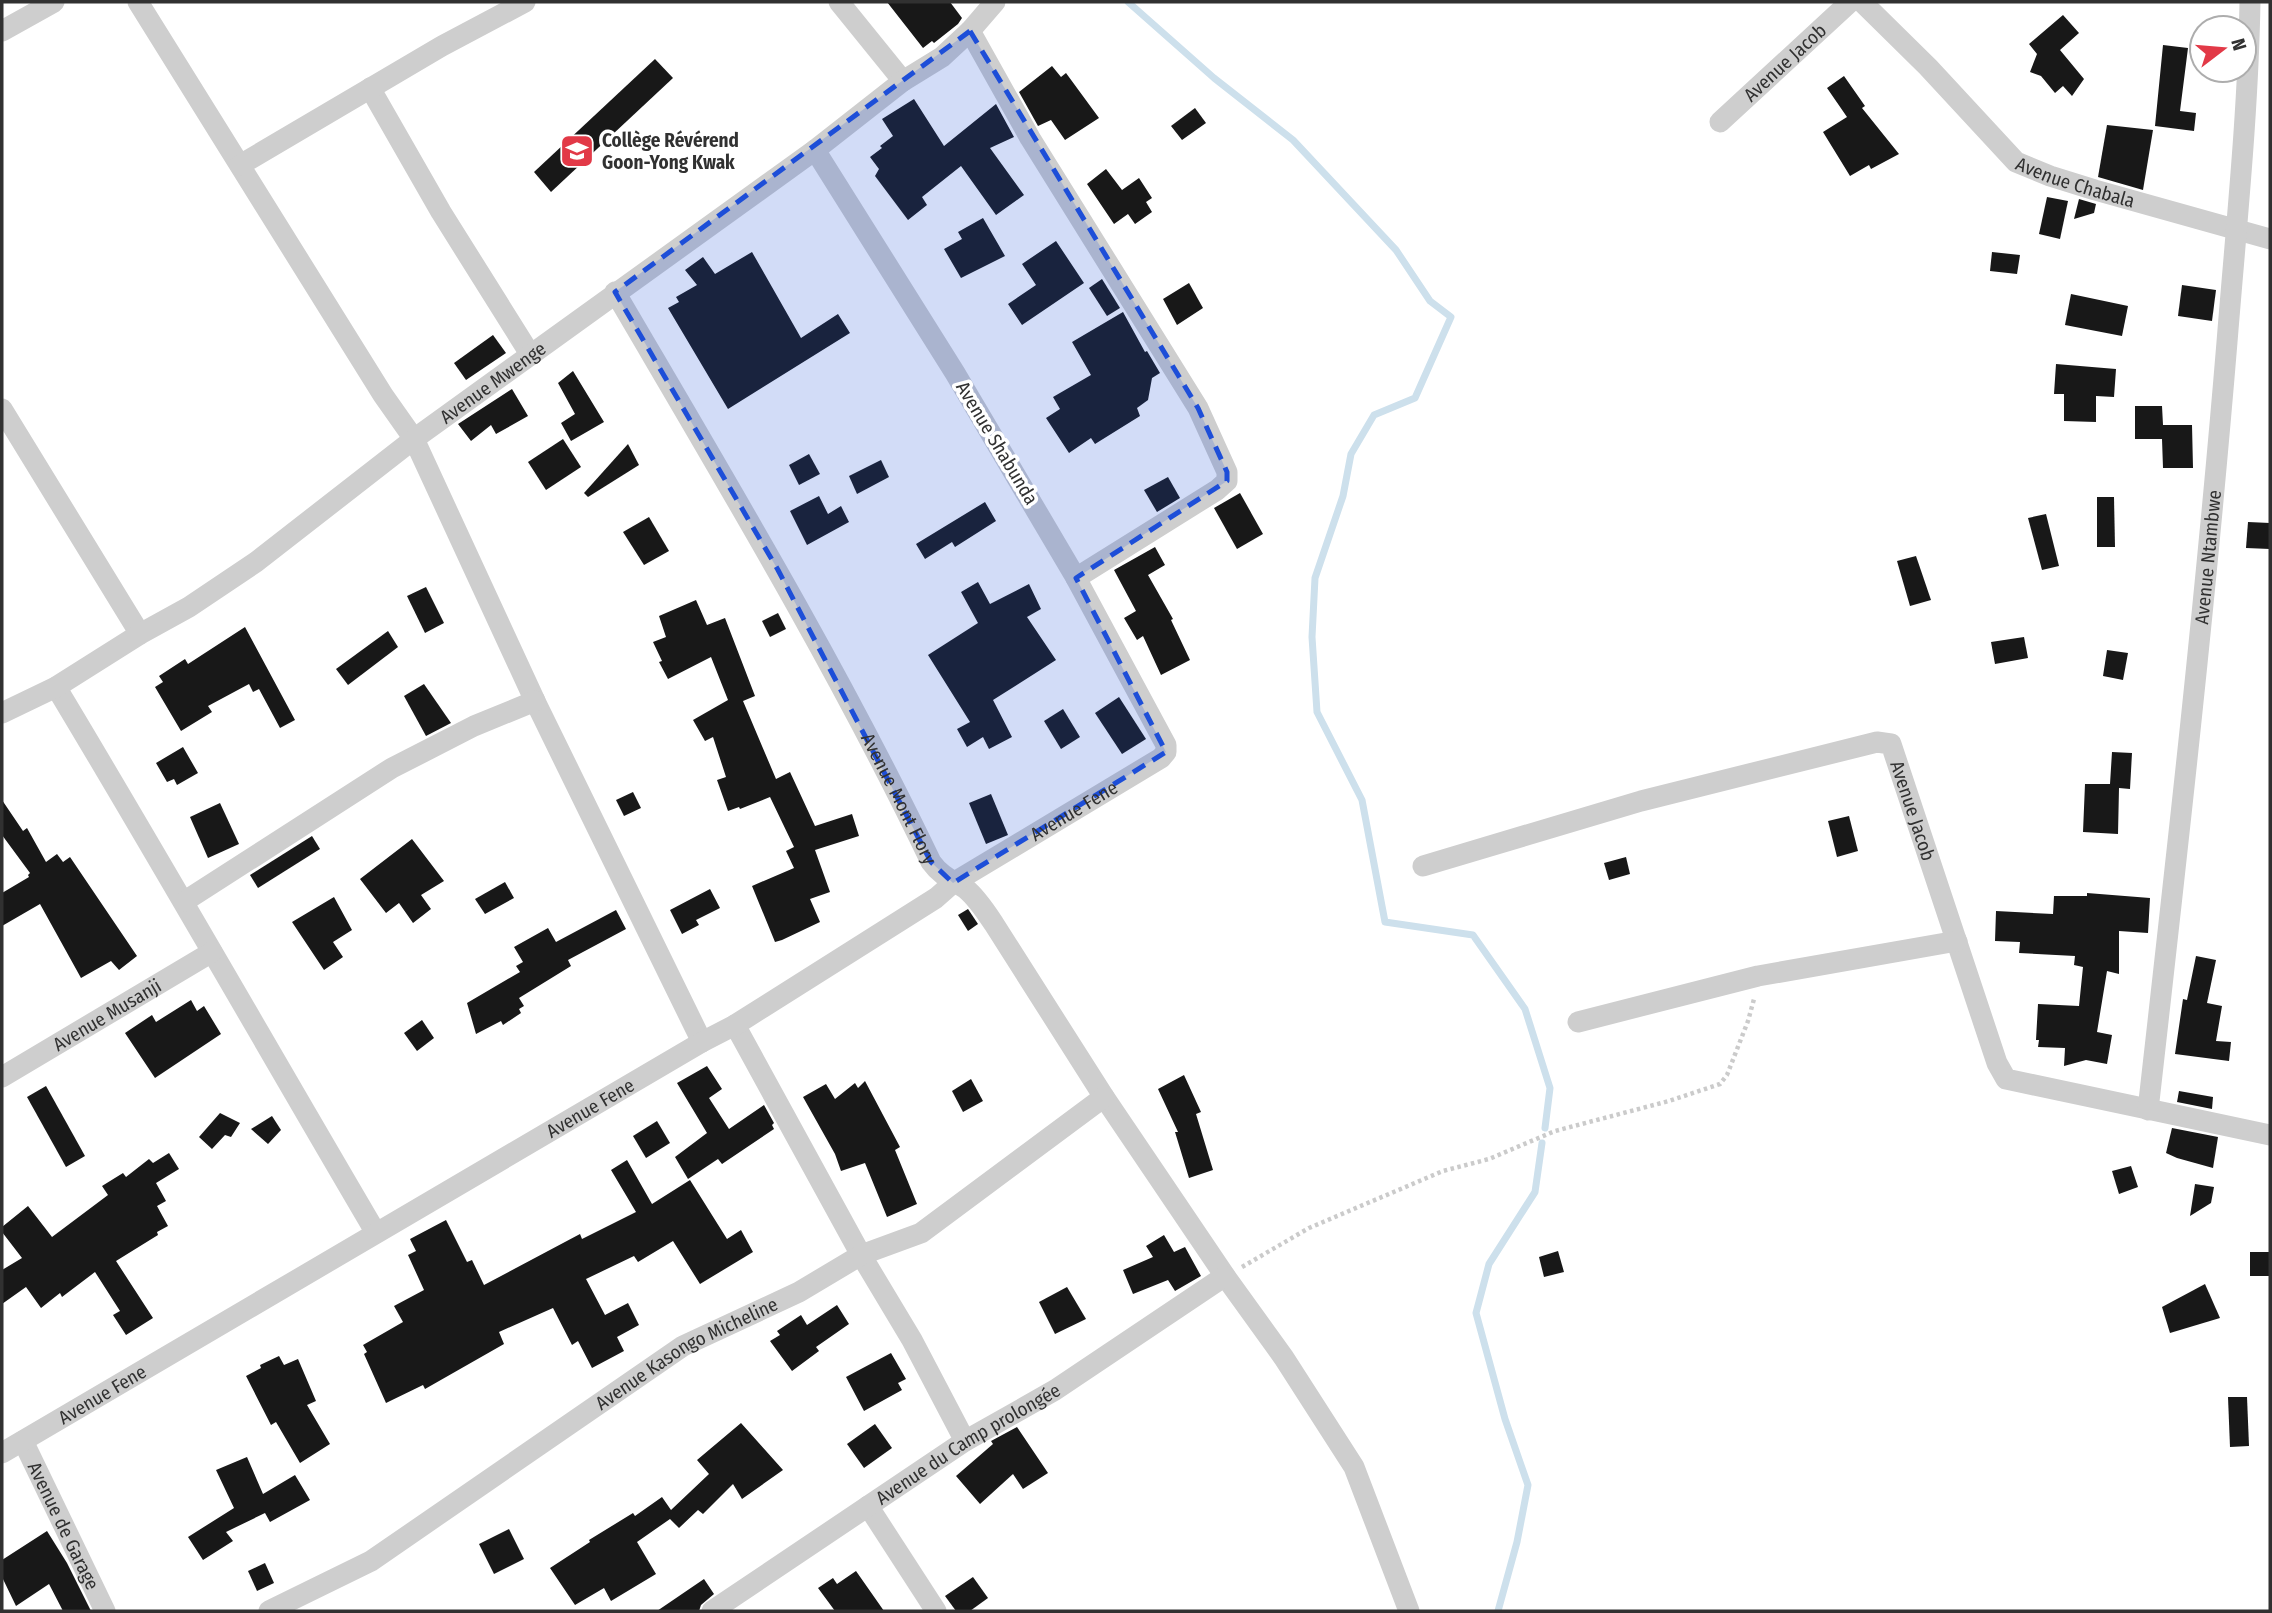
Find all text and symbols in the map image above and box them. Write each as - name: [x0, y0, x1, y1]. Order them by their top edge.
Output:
- north arrow: [2188, 14, 2258, 84]
- street label: Avenue Jacob: [1739, 19, 1831, 106]
- text: N: [2226, 36, 2251, 53]
- place label: Collège Révérend Goon-Yong Kwak: [602, 129, 739, 174]
- school or university icon: Collège Révérend Goon-Yong Kwak: [558, 132, 596, 170]
- street label: Avenue Chabala: [2013, 152, 2137, 212]
- street label: Avenue Mwenge: [435, 336, 550, 428]
- street label: Avenue Shabunda: [951, 377, 1043, 509]
- street label: Avenue Ntambwe: [2190, 489, 2225, 626]
- street label: Avenue Mont Flory: [857, 729, 942, 868]
- street label: Avenue Jacob: [1886, 758, 1940, 863]
- street label: Avenue Fene: [1026, 775, 1122, 846]
- street label: Avenue Musanji: [49, 974, 165, 1056]
- street label: Avenue Fene: [542, 1073, 638, 1142]
- street label: Avenue Kasongo Micheline: [591, 1292, 781, 1414]
- street label: Avenue Fene: [54, 1360, 150, 1429]
- street label: Avenue du Camp prolongée: [871, 1378, 1064, 1509]
- street label: Avenue de Garage: [23, 1458, 104, 1593]

